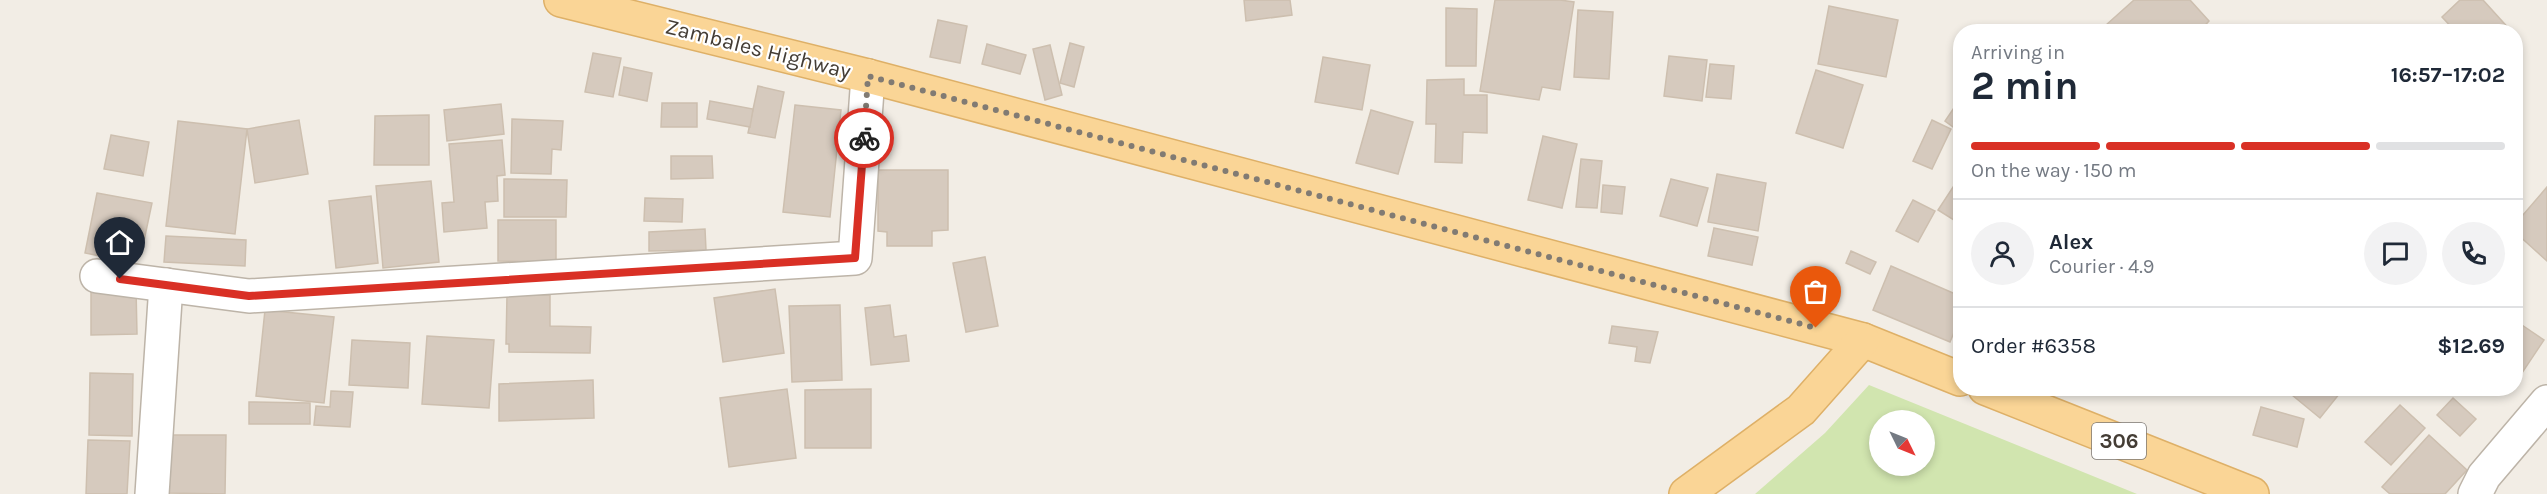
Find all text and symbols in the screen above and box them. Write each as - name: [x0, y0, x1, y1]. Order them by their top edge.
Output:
- street label: Zambales Highway: [663, 13, 853, 85]
- text: Arriving in: [1971, 41, 2065, 64]
- text: 16:57–17:02: [2391, 62, 2505, 88]
- text: 2 min: [1971, 63, 2079, 109]
- courier: [834, 108, 894, 168]
- icon: bike: [848, 122, 881, 155]
- text: On the way · 150 m: [1971, 159, 2136, 182]
- pin: [94, 217, 145, 279]
- button: person: [1971, 222, 2034, 285]
- button: chat: [2364, 222, 2427, 285]
- button: phone: [2442, 222, 2505, 285]
- icon: home: [103, 226, 136, 259]
- text: Alex: [2049, 229, 2093, 255]
- text: Courier · 4.9: [2049, 255, 2154, 278]
- pin: [1790, 266, 1841, 328]
- icon: bag: [1799, 275, 1832, 308]
- text: Order #6358: [1971, 333, 2096, 359]
- text: $12.69: [2437, 333, 2505, 359]
- north arrow: [1869, 410, 1935, 476]
- map controls: [1869, 410, 1935, 476]
- road number: 306: [2092, 423, 2146, 459]

